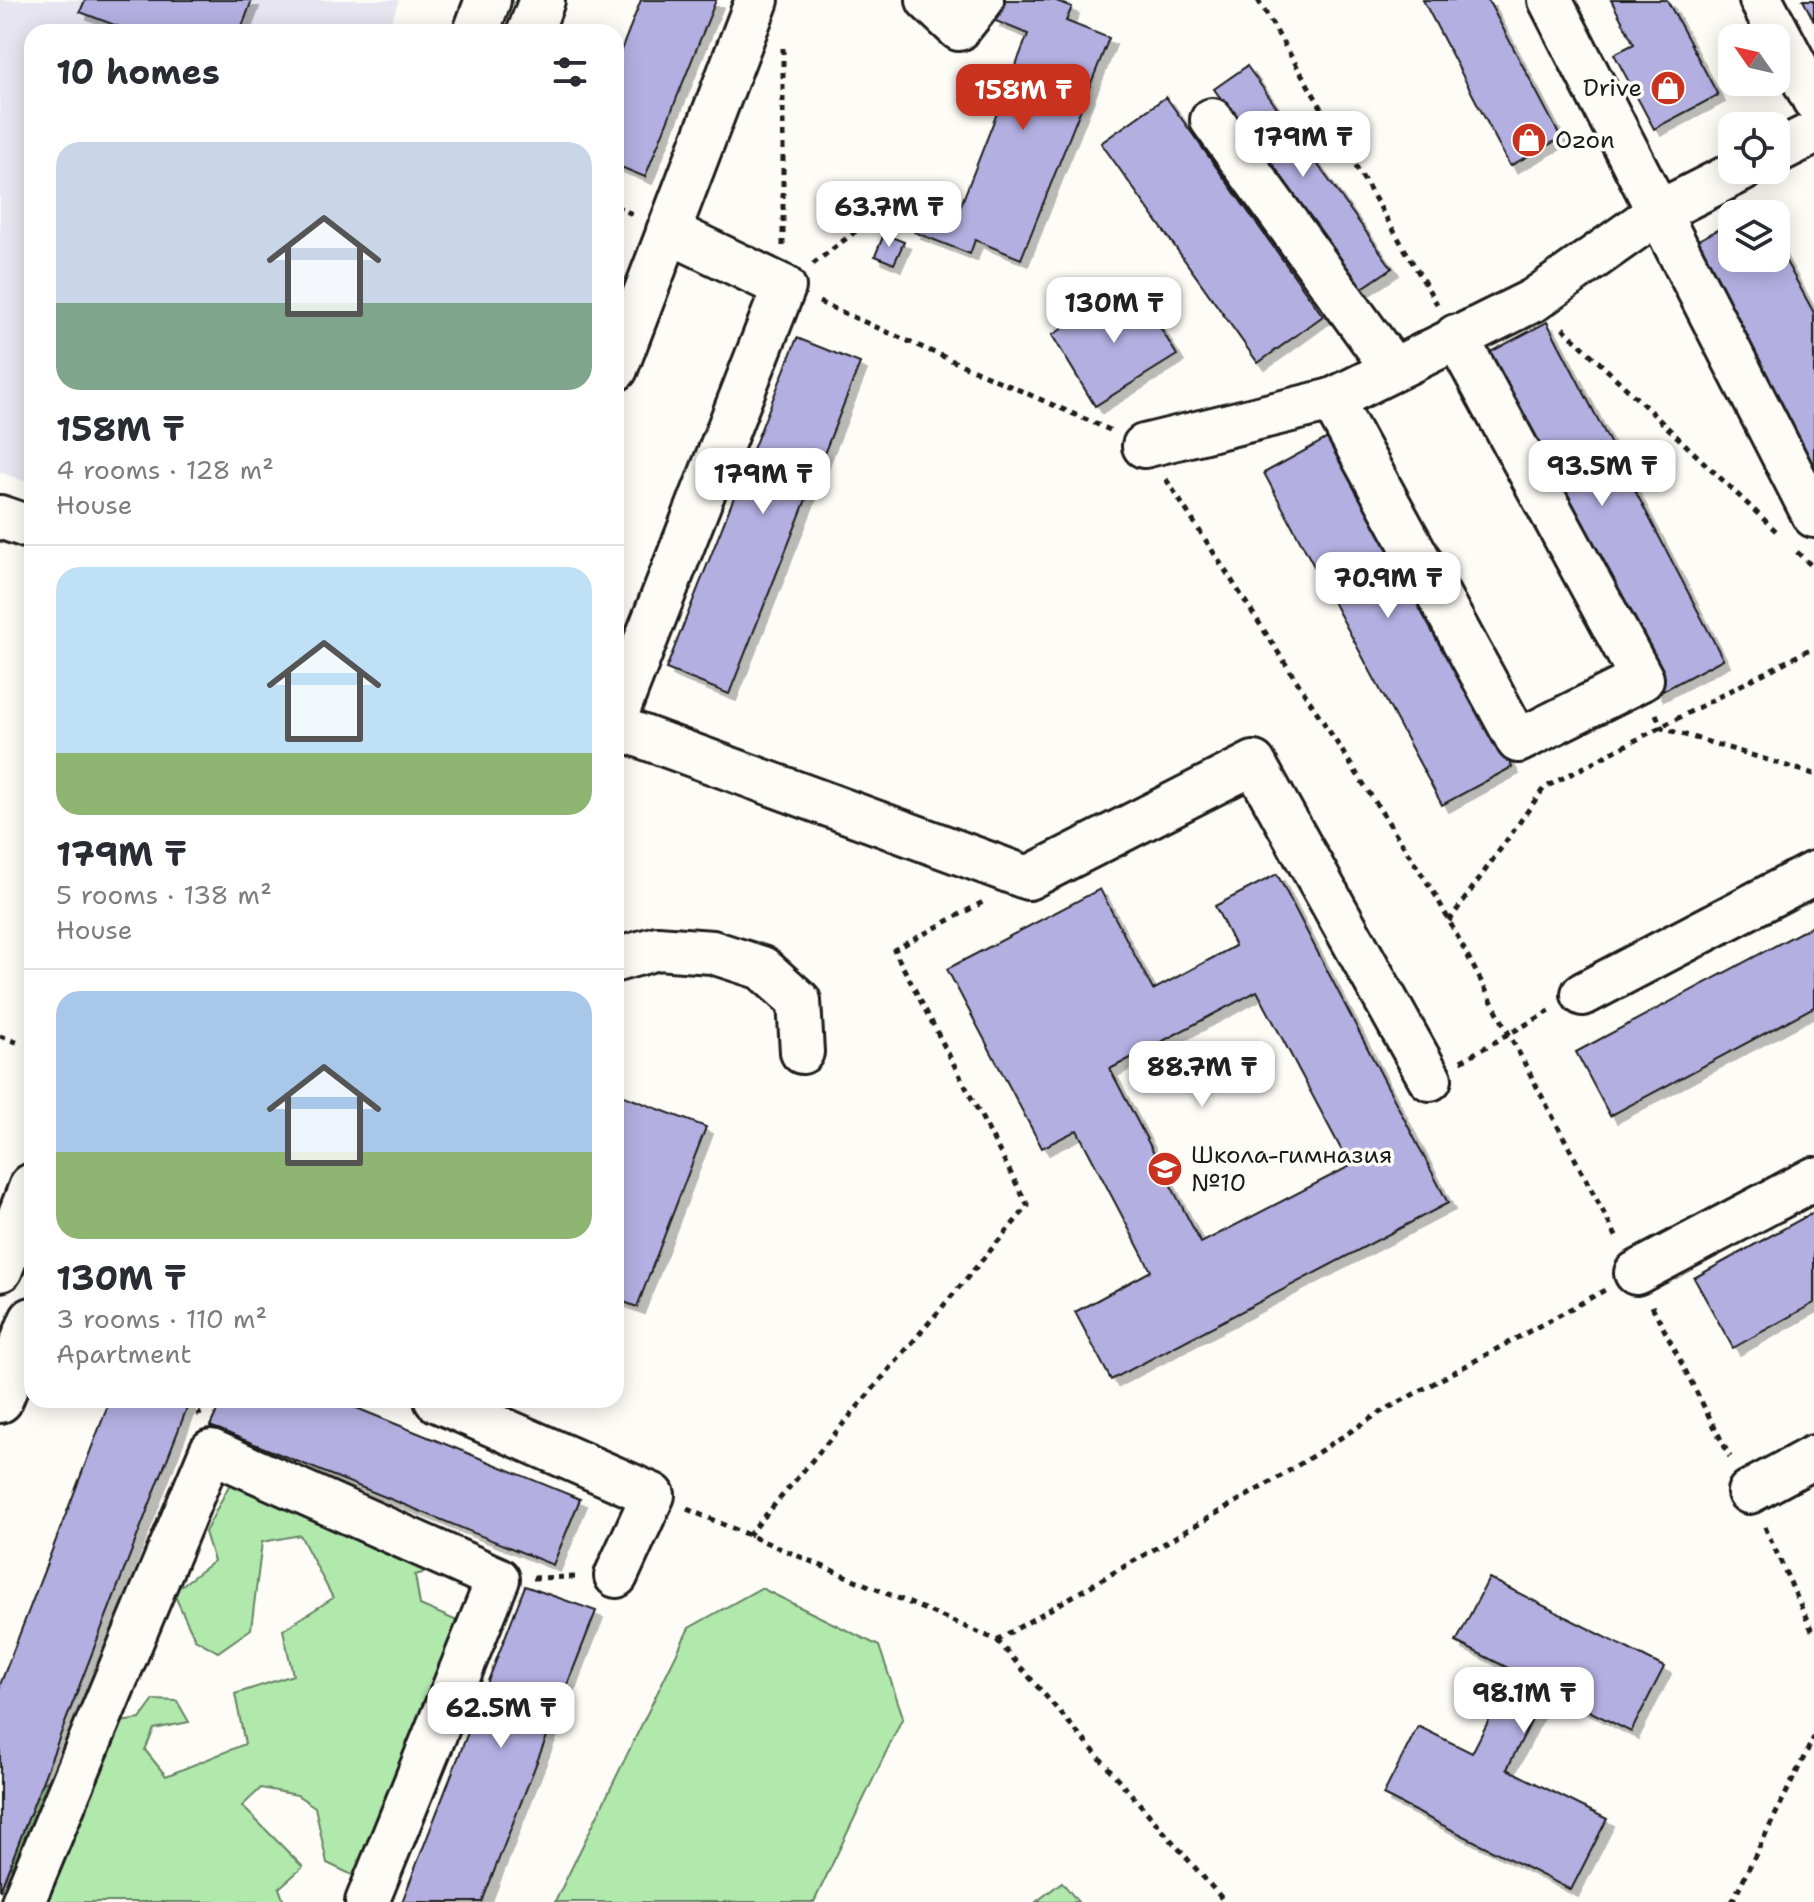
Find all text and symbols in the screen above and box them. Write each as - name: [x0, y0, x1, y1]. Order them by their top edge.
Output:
- north arrow: [1718, 24, 1790, 96]
- map controls: [1718, 24, 1790, 272]
- text: 10 homes: [56, 49, 220, 95]
- icon: filters: [548, 50, 592, 94]
- pin: 158M ₸: [958, 64, 1088, 132]
- shop icon: Drive: [1649, 69, 1687, 107]
- text: 158M ₸: [974, 72, 1072, 107]
- place label: Drive: [1583, 72, 1642, 104]
- pin: 179M ₸: [1238, 111, 1368, 179]
- button: locate: [1718, 112, 1790, 184]
- text: 179M ₸: [1253, 119, 1353, 154]
- shop icon: Ozon: [1510, 121, 1548, 159]
- place label: Ozon: [1555, 124, 1615, 156]
- pin: 63.7M ₸: [815, 181, 963, 249]
- text: 63.7M ₸: [834, 189, 944, 224]
- icon: home: [252, 194, 396, 338]
- button: layers: [1718, 200, 1790, 272]
- pin: 130M ₸: [1049, 277, 1179, 345]
- text: 130M ₸: [1064, 285, 1164, 320]
- text: 158M ₸: [56, 406, 184, 452]
- pin: 93.5M ₸: [1528, 440, 1676, 508]
- pin: 179M ₸: [698, 448, 828, 516]
- text: 93.5M ₸: [1547, 448, 1657, 483]
- text: 4 rooms · 128 m²: [56, 452, 274, 487]
- text: 179M ₸: [713, 456, 813, 491]
- text: House: [56, 487, 132, 522]
- pin: 70.9M ₸: [1314, 552, 1462, 620]
- text: 70.9M ₸: [1334, 560, 1442, 595]
- icon: home: [252, 619, 396, 763]
- text: 179M ₸: [56, 831, 186, 877]
- text: 5 rooms · 138 m²: [56, 877, 272, 912]
- text: House: [56, 912, 132, 947]
- pin: 88.7M ₸: [1128, 1041, 1276, 1109]
- icon: home: [252, 1043, 396, 1187]
- text: 88.7M ₸: [1147, 1049, 1257, 1084]
- place label: Школа-гимназия №10: [1191, 1139, 1392, 1199]
- school or university icon: Школа-гимназия №10: [1146, 1150, 1184, 1188]
- text: 130M ₸: [56, 1255, 186, 1301]
- text: 3 rooms · 110 m²: [56, 1301, 267, 1336]
- text: Apartment: [56, 1336, 192, 1371]
- pin: 98.1M ₸: [1450, 1667, 1598, 1735]
- text: 98.1M ₸: [1472, 1675, 1576, 1710]
- pin: 62.5M ₸: [427, 1682, 575, 1750]
- text: 62.5M ₸: [446, 1690, 556, 1725]

